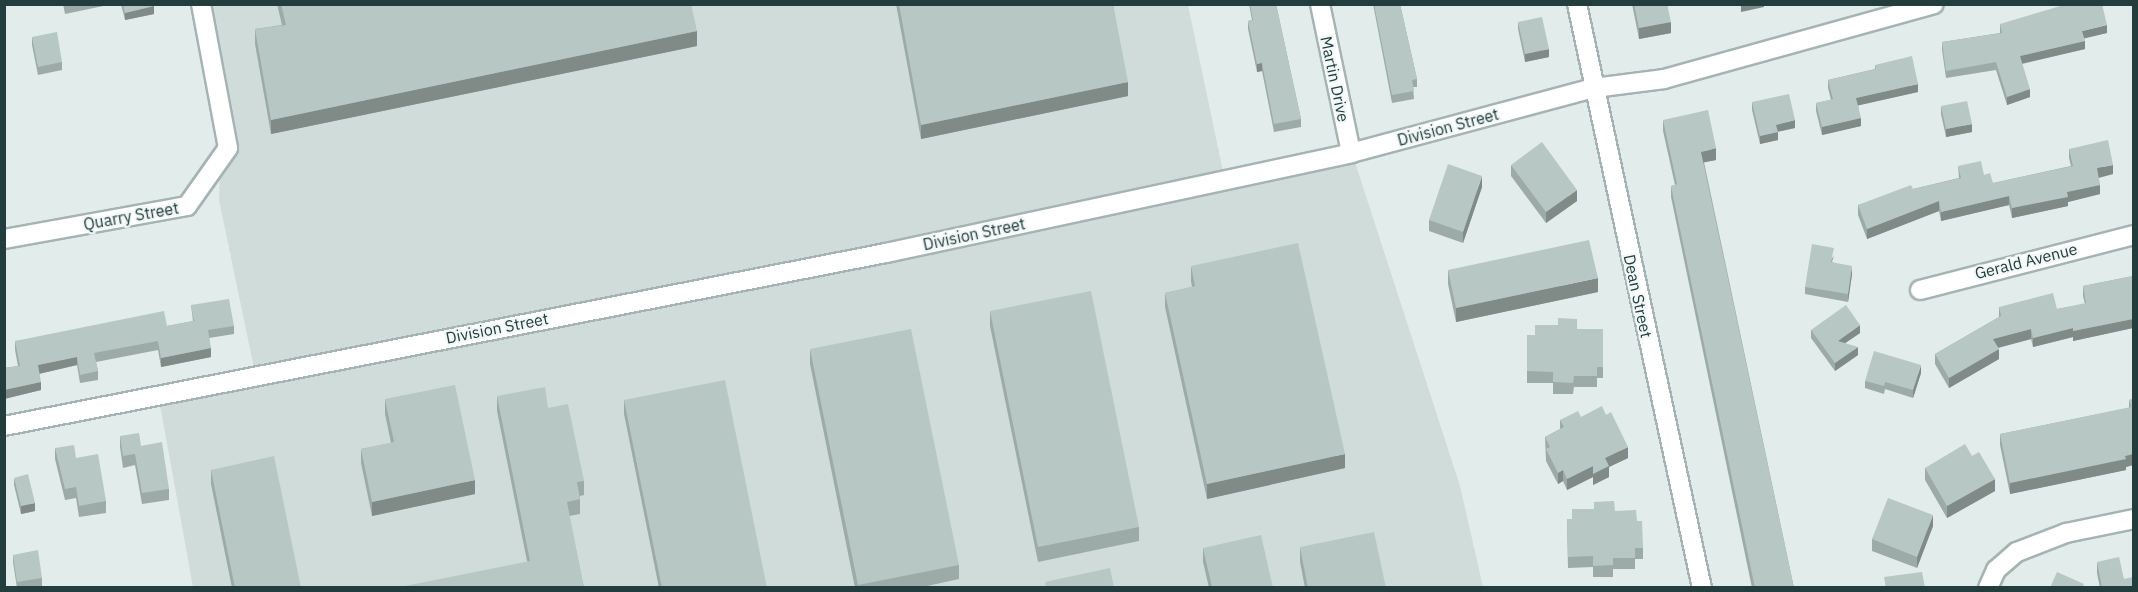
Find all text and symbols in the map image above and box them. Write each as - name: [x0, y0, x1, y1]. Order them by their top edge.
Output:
- street label: Martin Drive: [1317, 34, 1353, 124]
- street label: Division Street: [1395, 104, 1501, 150]
- street label: Quarry Street: [82, 198, 180, 234]
- street label: Division Street: [921, 214, 1027, 254]
- street label: Gerald Avenue: [1973, 239, 2079, 283]
- street label: Dean Street: [1620, 253, 1656, 339]
- street label: Division Street: [444, 309, 550, 347]

